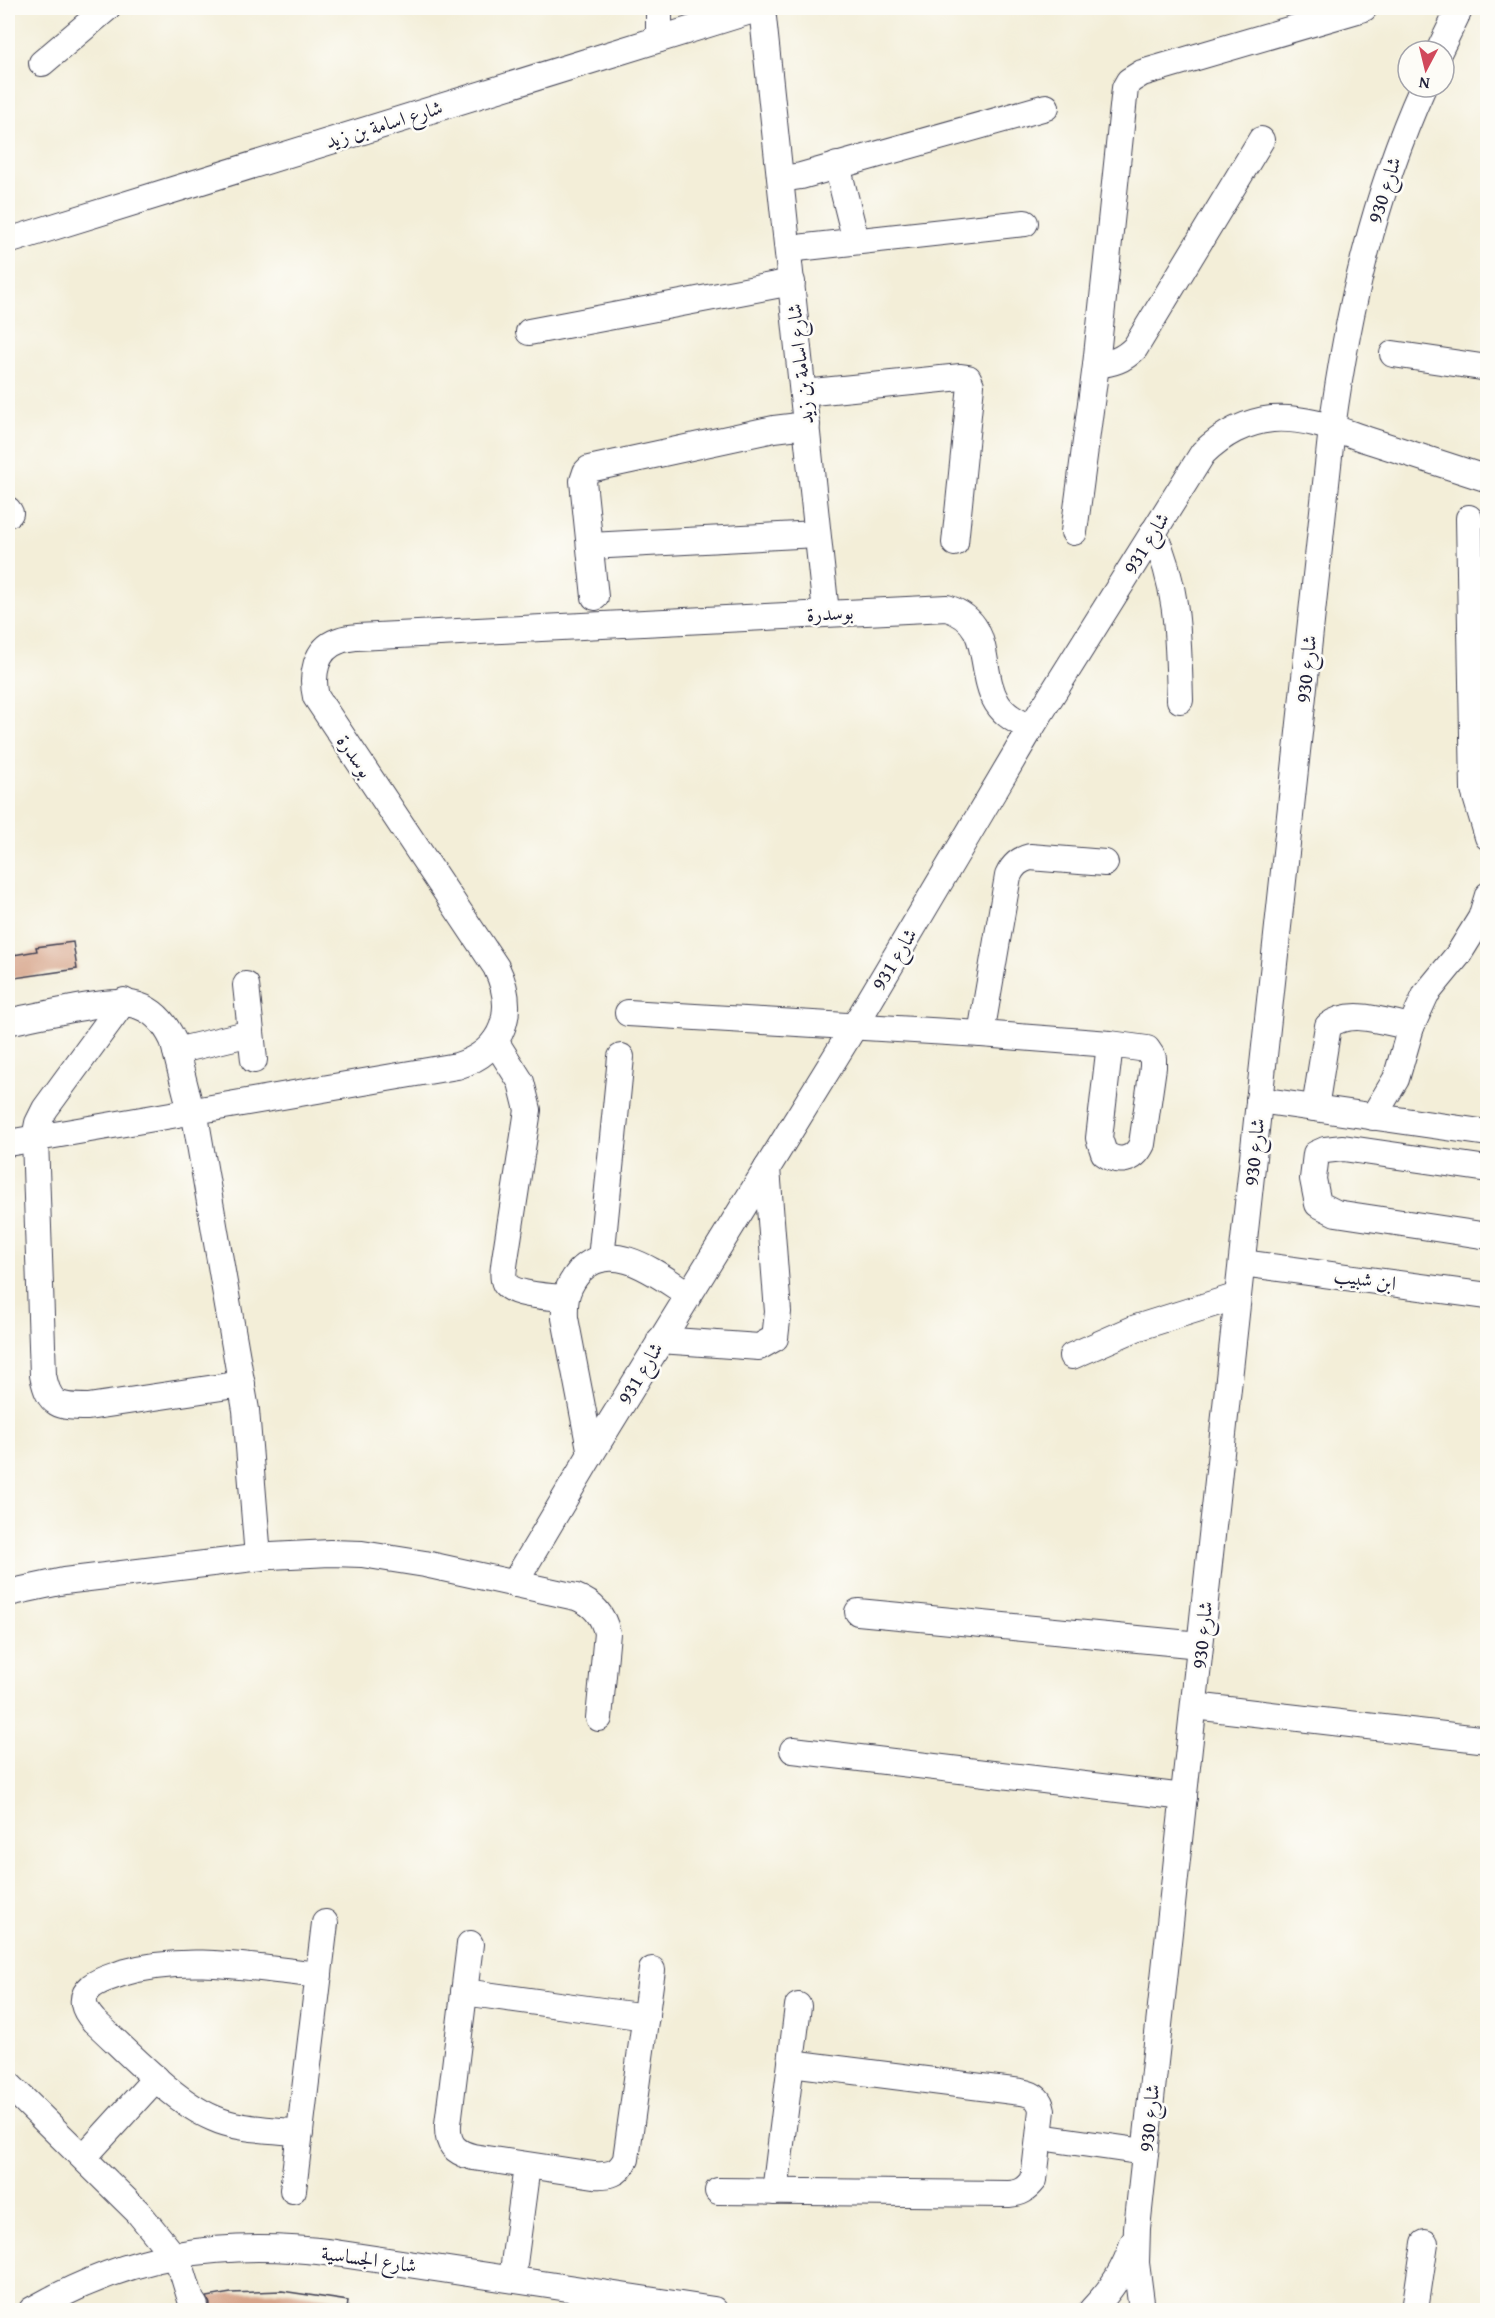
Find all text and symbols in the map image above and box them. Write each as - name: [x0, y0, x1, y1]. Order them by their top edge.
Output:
- north arrow: [1396, 39, 1456, 99]
- text: N: [1417, 71, 1431, 96]
- street label: شارع اسامة بن زيد: [322, 92, 447, 159]
- street label: شارع 930: [1359, 153, 1412, 228]
- street label: شارع اسامة بن زيد: [779, 302, 824, 426]
- street label: شارع 931: [1115, 506, 1179, 581]
- street label: بوسدرة: [806, 597, 854, 628]
- street label: شارع 930: [1288, 634, 1327, 705]
- street label: بوسدرة: [330, 728, 381, 783]
- street label: شارع 931: [864, 922, 927, 997]
- street label: شارع 930: [1236, 1117, 1275, 1188]
- street label: ابن شبيب: [1332, 1260, 1398, 1297]
- street label: شارع 931: [610, 1336, 673, 1411]
- street label: شارع 930: [1184, 1600, 1223, 1671]
- street label: شارع 930: [1131, 2083, 1170, 2154]
- street label: شارع الجساسية: [319, 2237, 419, 2283]

